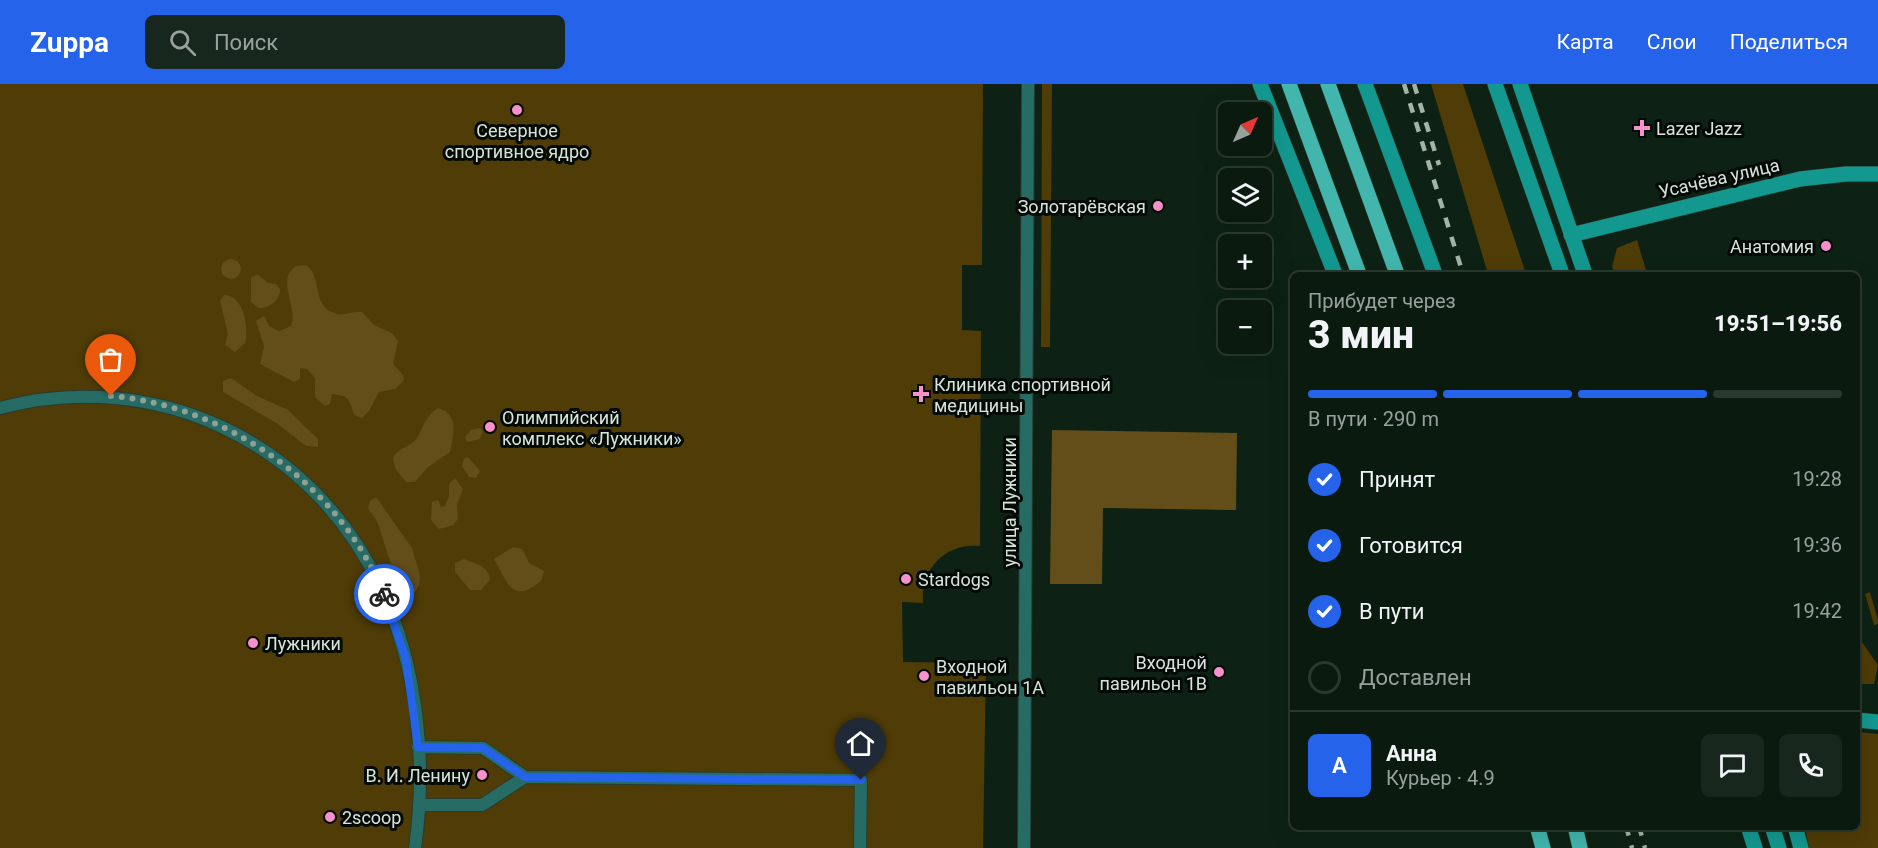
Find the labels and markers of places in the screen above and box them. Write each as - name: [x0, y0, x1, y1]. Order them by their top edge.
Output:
- marker: Северное спортивное ядро: [510, 103, 524, 117]
- place label: Lazer Jazz: [1656, 118, 1742, 139]
- marker: Lazer Jazz: [1633, 119, 1651, 137]
- place label: Северное спортивное ядро: [445, 120, 589, 162]
- place label: Золотарёвская: [1018, 196, 1146, 217]
- marker: Золотарёвская: [1151, 199, 1165, 213]
- place label: Анатомия: [1730, 236, 1814, 257]
- marker: Анатомия: [1819, 239, 1833, 253]
- pin: [85, 334, 136, 396]
- place label: Клиника спортивной медицины: [934, 374, 1111, 416]
- marker: Клиника спортивной медицины: [912, 385, 930, 403]
- place label: Олимпийский комплекс «Лужники»: [502, 407, 682, 449]
- marker: Олимпийский комплекс «Лужники»: [483, 420, 497, 434]
- place label: Stardogs: [918, 569, 990, 590]
- marker: Stardogs: [899, 572, 913, 586]
- place label: Лужники: [265, 633, 341, 654]
- marker: Лужники: [246, 636, 260, 650]
- place label: Входной павильон 1B: [1100, 652, 1207, 694]
- place label: Входной павильон 1A: [936, 656, 1044, 698]
- marker: Входной павильон 1B: [1212, 665, 1226, 679]
- marker: Входной павильон 1A: [917, 669, 931, 683]
- pin: [835, 718, 886, 780]
- place label: В. И. Ленину: [366, 765, 470, 786]
- marker: В. И. Ленину: [475, 768, 489, 782]
- place label: 2scoop: [342, 807, 401, 828]
- marker: 2scoop: [323, 810, 337, 824]

